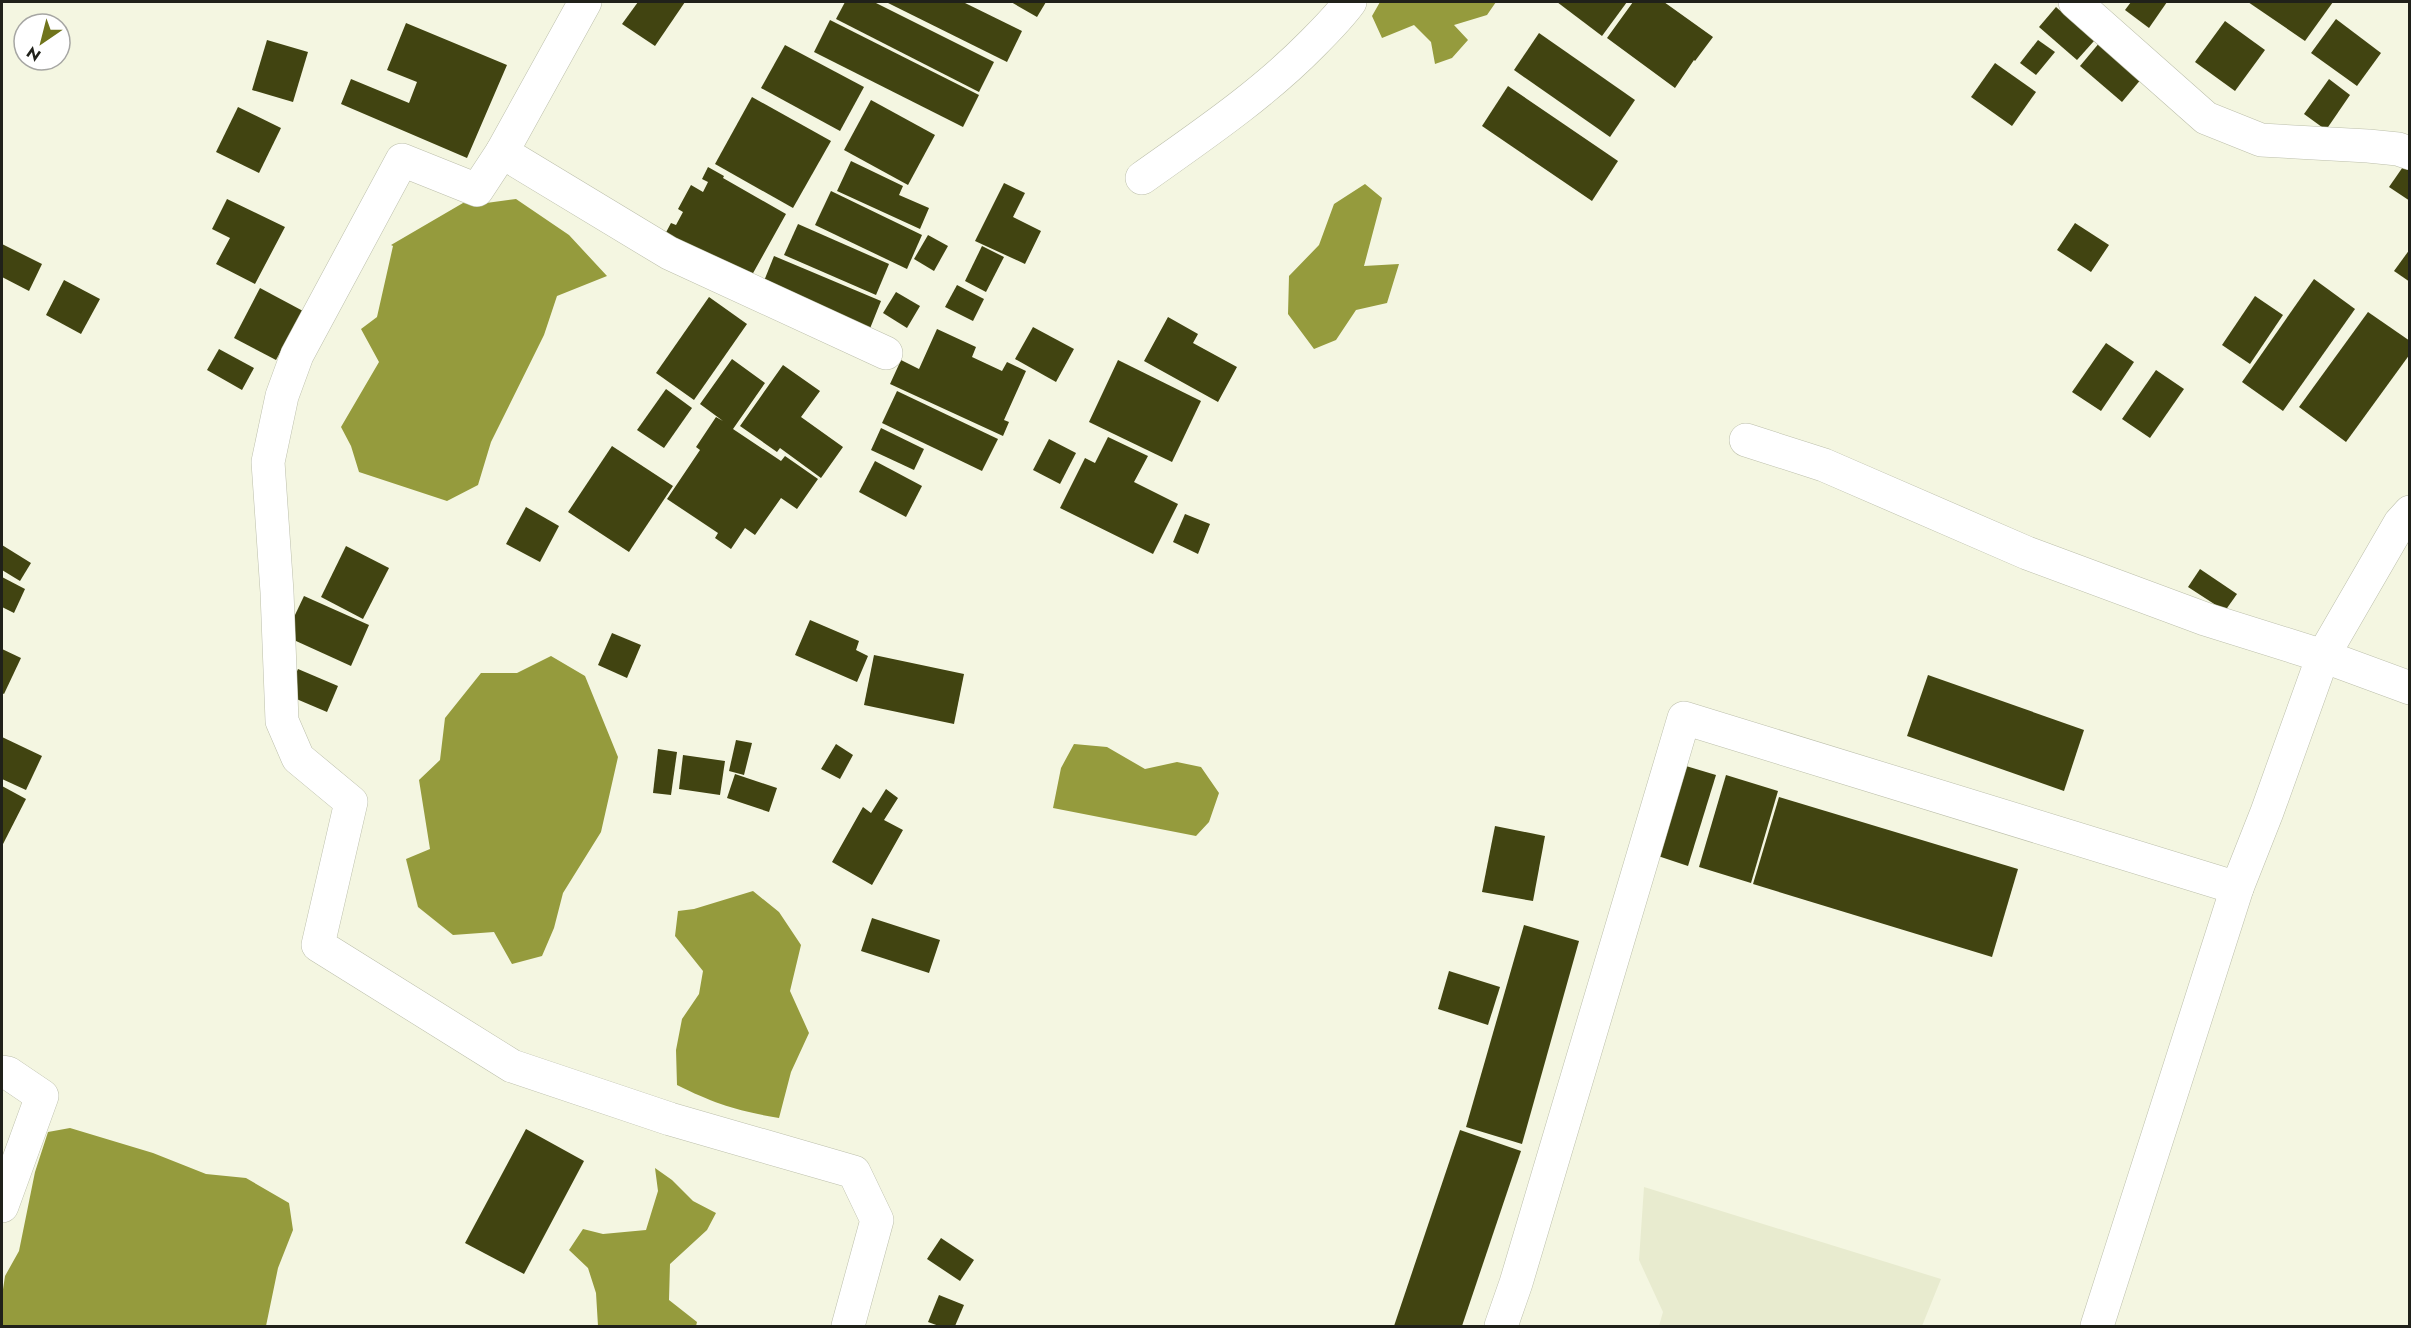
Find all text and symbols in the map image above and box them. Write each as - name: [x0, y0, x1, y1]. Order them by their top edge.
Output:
- north arrow: [12, 12, 72, 72]
- text: N: [22, 41, 45, 67]

